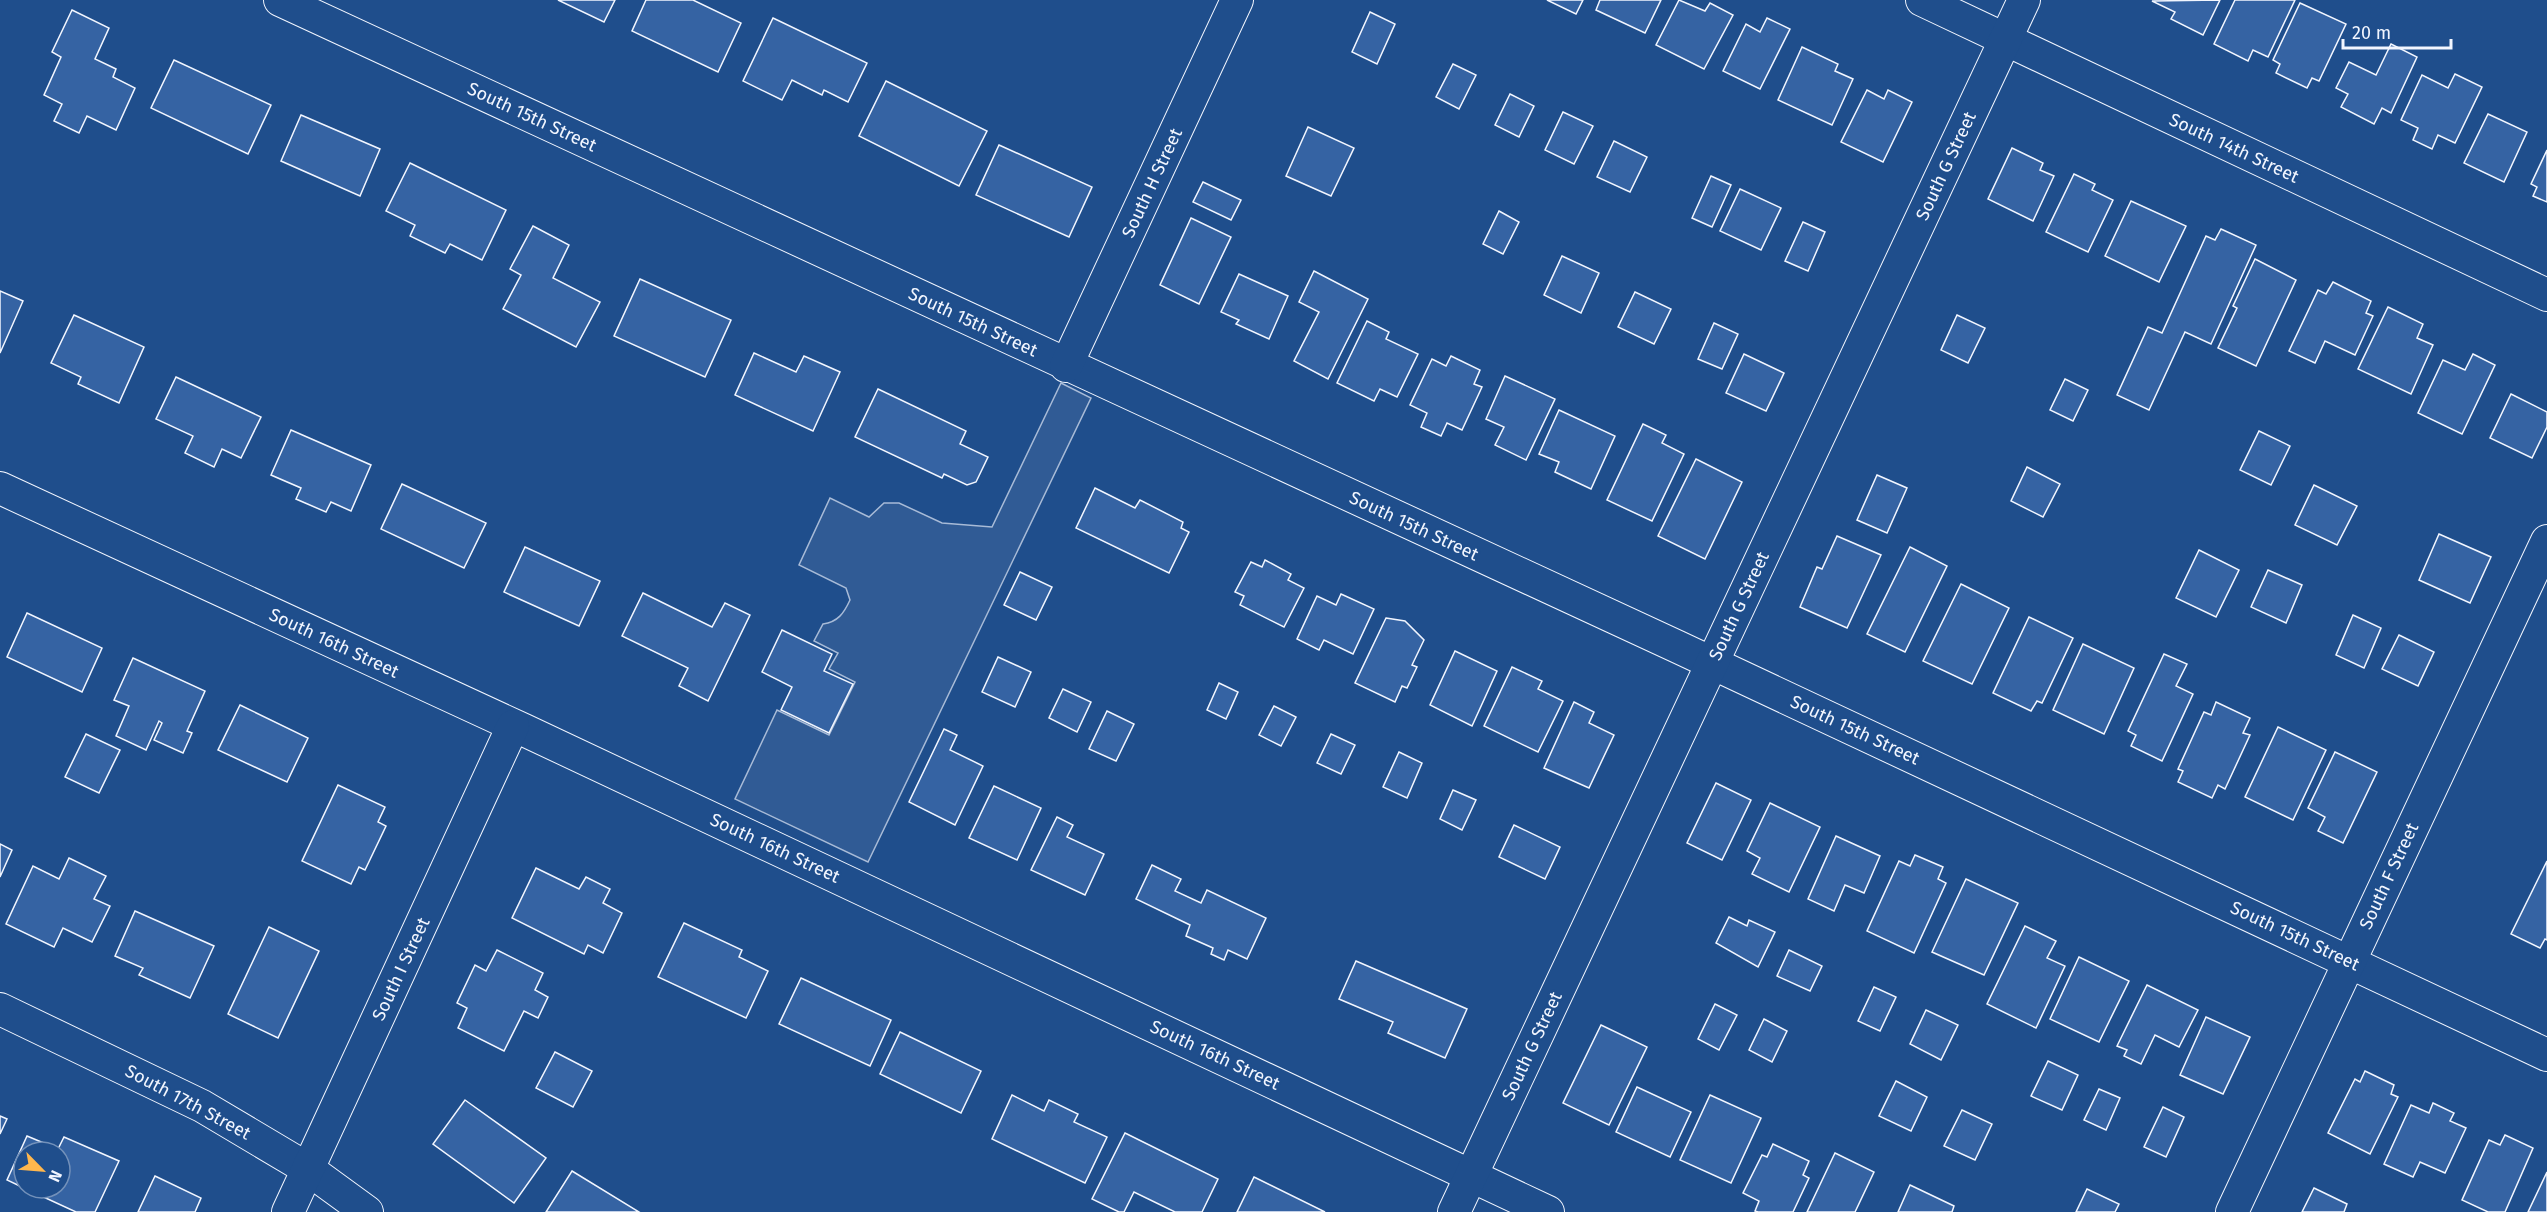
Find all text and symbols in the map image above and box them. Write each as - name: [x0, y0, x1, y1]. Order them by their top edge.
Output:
- scale bar: [2343, 12, 2451, 50]
- text: 20 m: [2352, 22, 2391, 44]
- street label: South 15th Street: [464, 77, 601, 157]
- street label: South G Street: [1911, 108, 1981, 224]
- street label: South 14th Street: [2166, 108, 2303, 188]
- street label: South H Street: [1117, 124, 1187, 241]
- street label: South 15th Street: [905, 282, 1042, 362]
- street label: South 15th Street: [1346, 486, 1483, 566]
- street label: South G Street: [1704, 548, 1774, 664]
- street label: South 16th Street: [266, 603, 403, 683]
- street label: South 15th Street: [1787, 690, 1924, 770]
- street label: South 16th Street: [707, 808, 844, 888]
- street label: South F Street: [2355, 819, 2423, 933]
- street label: South 15th Street: [2227, 896, 2364, 976]
- street label: South I Street: [367, 913, 435, 1024]
- street label: South G Street: [1497, 988, 1567, 1104]
- street label: South 16th Street: [1147, 1015, 1284, 1095]
- street label: South 17th Street: [121, 1060, 255, 1145]
- north arrow: [12, 1140, 72, 1200]
- text: N: [44, 1167, 66, 1185]

